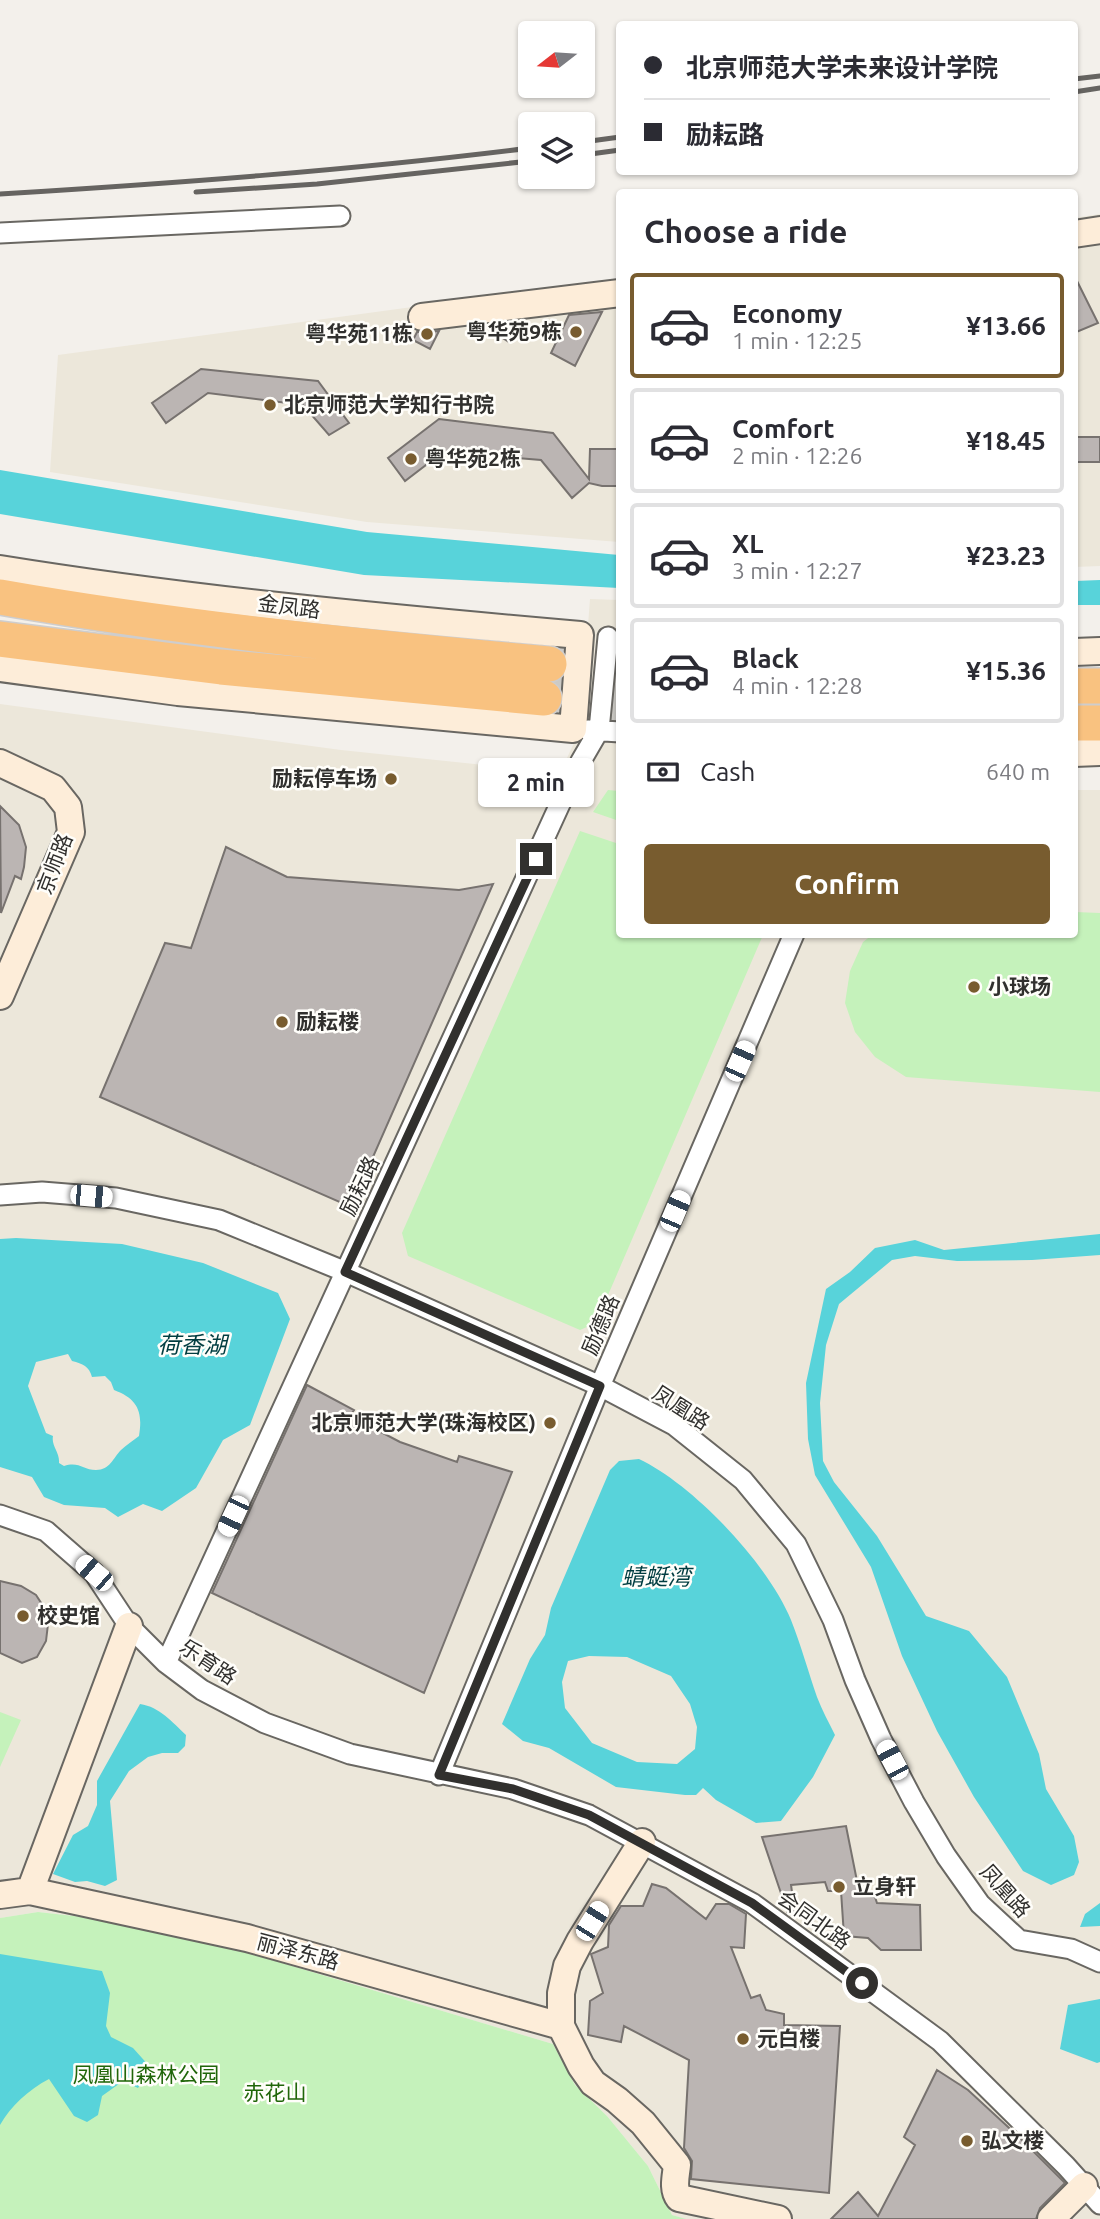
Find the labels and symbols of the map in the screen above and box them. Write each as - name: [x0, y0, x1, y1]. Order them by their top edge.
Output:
- north arrow: [518, 21, 595, 98]
- place label: 粤华苑9栋: [466, 319, 562, 343]
- place label: 粤华苑11栋: [305, 321, 413, 345]
- marker: 粤华苑9栋: [568, 324, 584, 340]
- marker: 粤华苑11栋: [419, 326, 435, 342]
- place label: 北京师范大学知行书院: [284, 392, 494, 416]
- marker: 北京师范大学知行书院: [262, 397, 278, 413]
- place label: 粤华苑2栋: [425, 446, 521, 470]
- marker: 粤华苑2栋: [403, 451, 419, 467]
- street label: 金凤路: [256, 590, 322, 622]
- callout: 2 min: [478, 758, 594, 806]
- place label: 励耘停车场: [272, 766, 377, 790]
- marker: 励耘停车场: [383, 771, 399, 787]
- street label: 京师路: [32, 830, 77, 897]
- route end: [520, 843, 552, 875]
- place label: 小球场: [988, 974, 1051, 998]
- marker: 小球场: [966, 979, 982, 995]
- place label: 励耘楼: [296, 1009, 359, 1033]
- marker: 励耘楼: [274, 1014, 290, 1030]
- car: [722, 1038, 759, 1084]
- street label: 励耘路: [335, 1152, 383, 1219]
- car: [70, 1184, 113, 1208]
- car: [658, 1188, 693, 1234]
- street label: 励德路: [577, 1291, 623, 1358]
- water label: 荷香湖: [158, 1332, 230, 1357]
- street label: 凤凰路: [649, 1380, 714, 1434]
- place label: 北京师范大学(珠海校区): [311, 1410, 536, 1434]
- marker: 北京师范大学(珠海校区): [542, 1415, 558, 1431]
- car: [215, 1493, 252, 1539]
- car: [72, 1551, 117, 1595]
- water label: 蜻蜓湾: [622, 1564, 695, 1589]
- place label: 校史馆: [37, 1603, 100, 1627]
- marker: 校史馆: [15, 1608, 31, 1624]
- street label: 乐育路: [176, 1634, 241, 1689]
- car: [873, 1737, 912, 1783]
- street label: 凤凰路: [976, 1859, 1036, 1922]
- place label: 立身轩: [853, 1874, 916, 1898]
- marker: 立身轩: [831, 1879, 847, 1895]
- street label: 会同北路: [774, 1885, 856, 1954]
- car: [572, 1898, 613, 1944]
- street label: 丽泽东路: [255, 1929, 342, 1973]
- route start: [846, 1967, 878, 1999]
- place label: 元白楼: [757, 2026, 820, 2050]
- marker: 元白楼: [735, 2031, 751, 2047]
- park label: 凤凰山森林公园: [73, 2062, 220, 2086]
- park label: 赤花山: [244, 2080, 307, 2104]
- place label: 弘文楼: [981, 2128, 1044, 2152]
- marker: 弘文楼: [959, 2133, 975, 2149]

